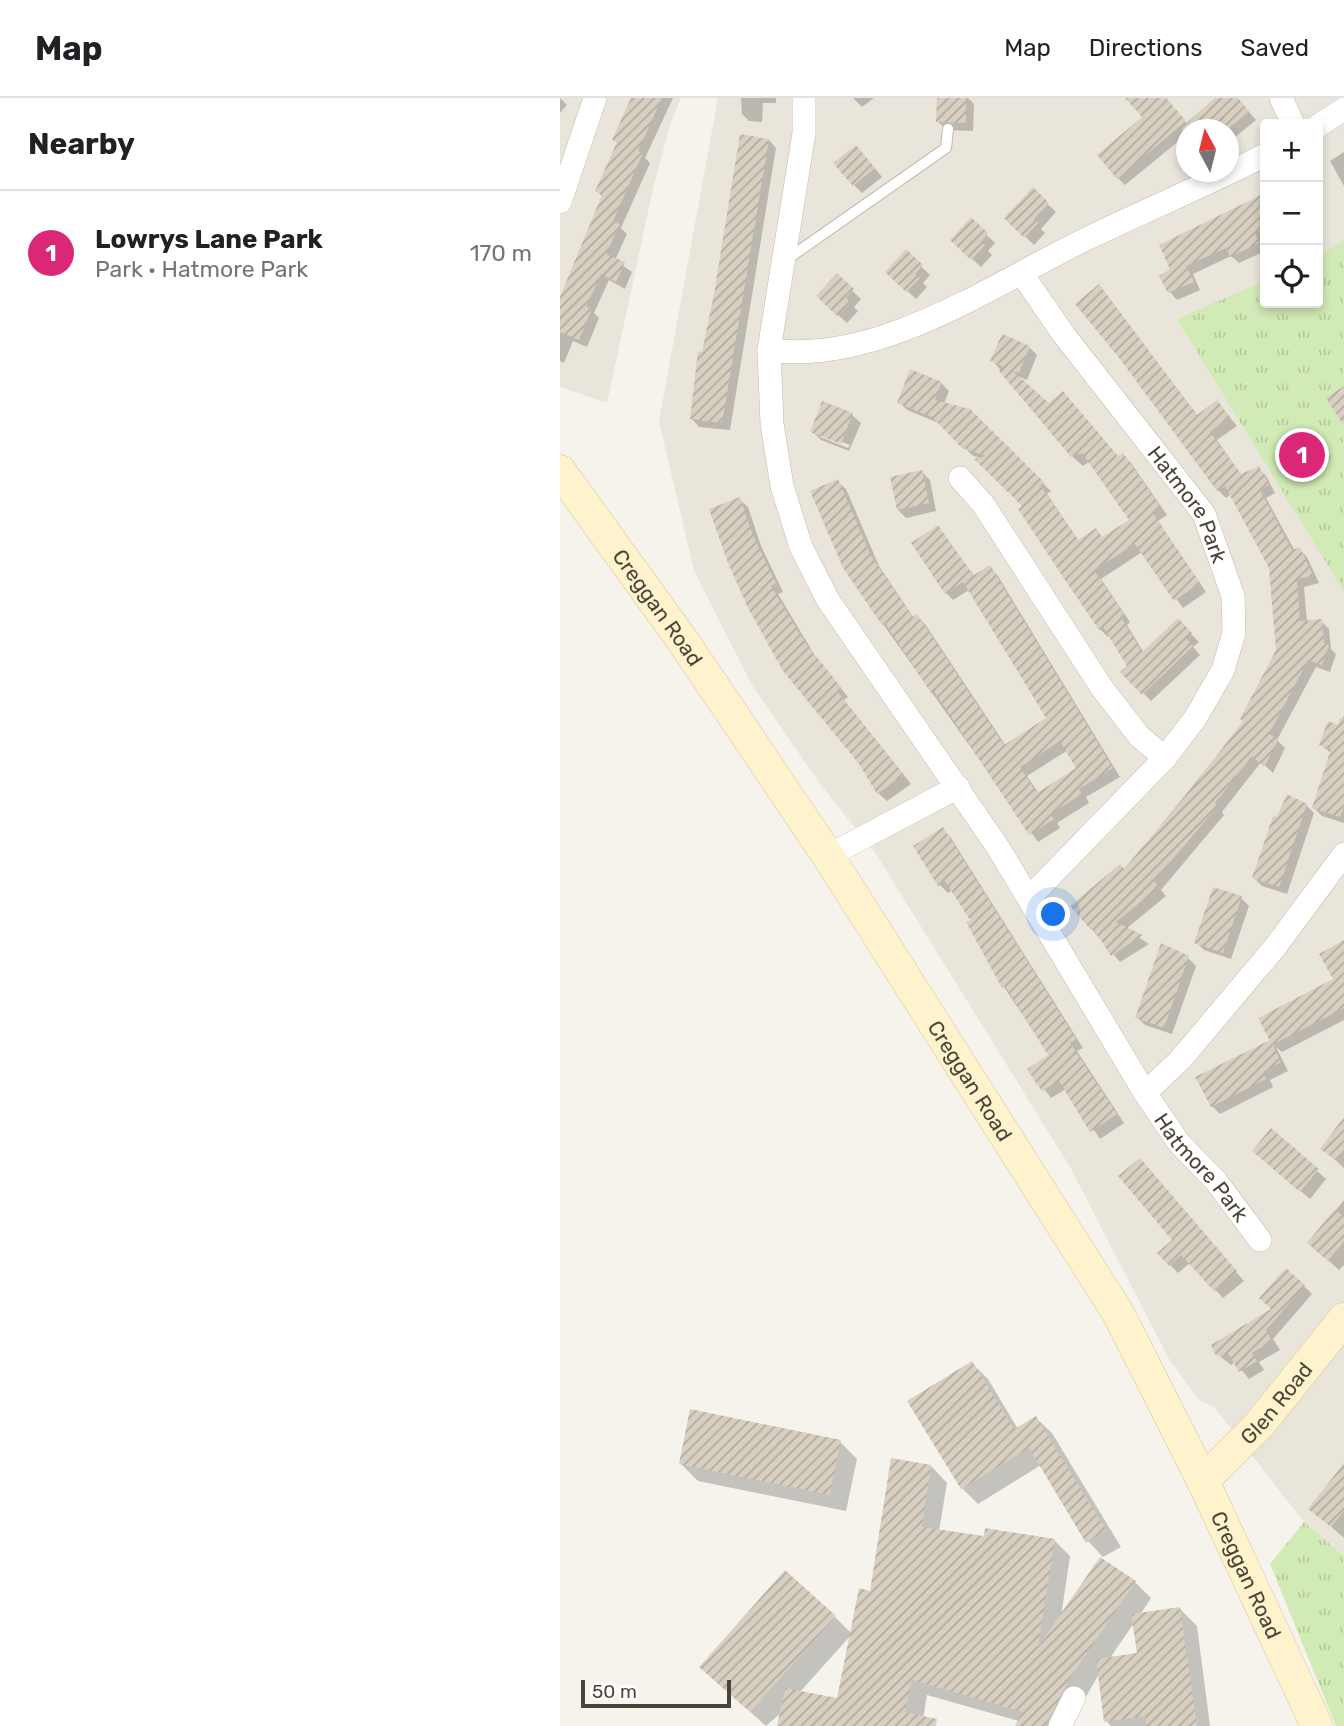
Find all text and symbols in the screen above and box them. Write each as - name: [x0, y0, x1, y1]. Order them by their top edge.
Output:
- text: Map: [35, 29, 103, 68]
- text: Map: [1004, 34, 1051, 62]
- text: Directions: [1089, 34, 1202, 62]
- text: Saved: [1240, 34, 1309, 62]
- north arrow: [1176, 119, 1239, 182]
- map controls: [1260, 119, 1323, 308]
- button: +: [1260, 119, 1323, 182]
- text: Nearby: [28, 126, 135, 162]
- button: −: [1260, 182, 1323, 245]
- text: Lowrys Lane Park: [95, 224, 323, 255]
- text: 1: [45, 239, 57, 267]
- text: 170 m: [470, 239, 532, 267]
- button: locate: [1260, 245, 1323, 308]
- text: Park · Hatmore Park: [95, 255, 308, 283]
- pin: 1: [1279, 429, 1325, 481]
- street label: Hatmore Park: [1143, 441, 1233, 566]
- street label: Creggan Road: [608, 544, 709, 670]
- your location: [1036, 897, 1070, 931]
- street label: Creggan Road: [923, 1016, 1018, 1145]
- street label: Hatmore Park: [1150, 1108, 1254, 1226]
- street label: Glen Road: [1235, 1357, 1317, 1449]
- street label: Creggan Road: [1206, 1507, 1287, 1642]
- scale bar: [581, 1677, 732, 1709]
- text: 50 m: [592, 1680, 637, 1703]

